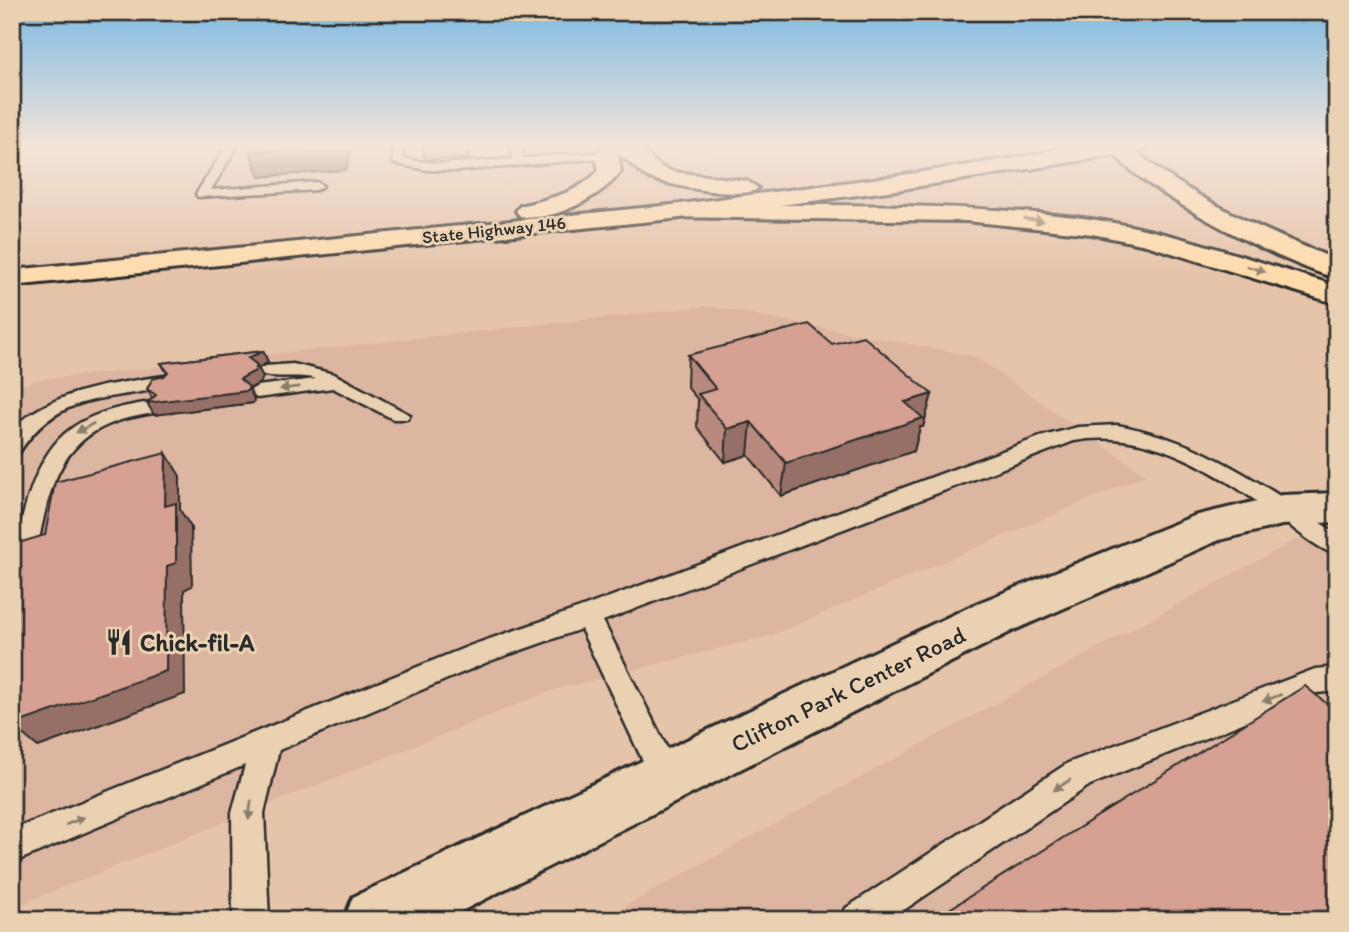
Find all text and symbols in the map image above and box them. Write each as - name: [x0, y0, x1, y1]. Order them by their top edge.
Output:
- street label: State Highway 146: [421, 212, 567, 248]
- one-way arrow: [1024, 215, 1046, 226]
- one-way arrow: [1246, 265, 1267, 275]
- one-way arrow: [279, 383, 301, 394]
- one-way arrow: [75, 421, 95, 433]
- street label: Clifton Park Center Road: [726, 620, 970, 758]
- restaurant icon: Chick-fil-A: [104, 627, 134, 657]
- place label: Chick-fil-A: [140, 628, 255, 657]
- one-way arrow: [1261, 693, 1282, 704]
- one-way arrow: [1053, 778, 1071, 792]
- one-way arrow: [244, 799, 255, 821]
- one-way arrow: [65, 816, 86, 827]

